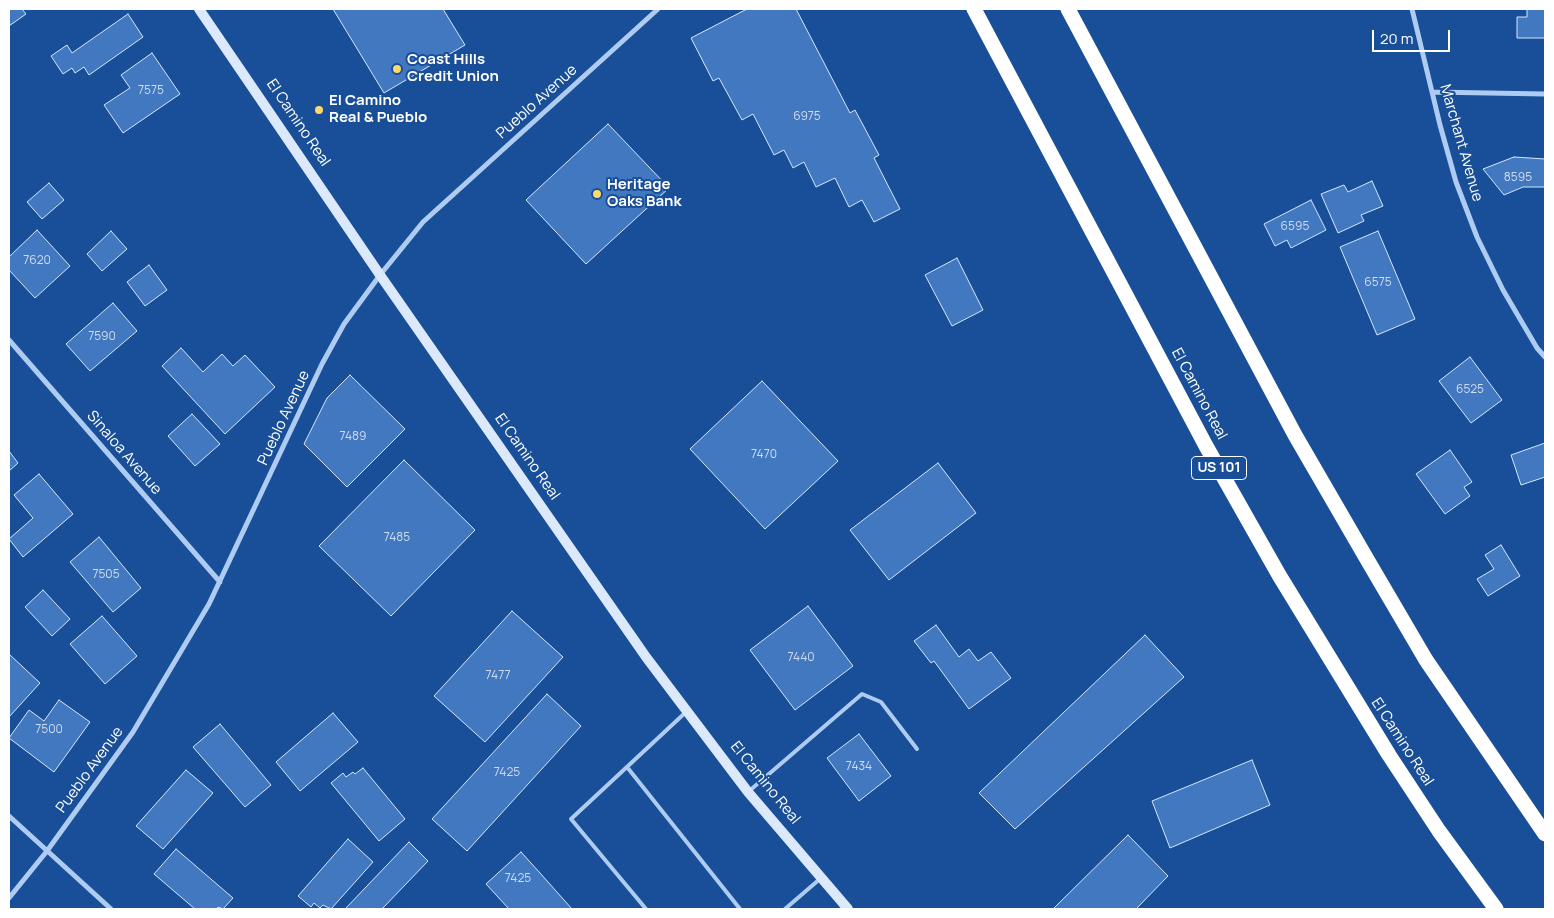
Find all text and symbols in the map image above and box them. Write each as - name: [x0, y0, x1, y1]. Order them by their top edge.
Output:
- scale bar: [1374, 20, 1452, 52]
- text: 20 m: [1380, 28, 1413, 49]
- place label: Coast Hills Credit Union: [407, 51, 499, 86]
- street label: Pueblo Avenue: [493, 61, 581, 143]
- marker: Coast Hills Credit Union: [391, 63, 403, 75]
- street label: El Camino Real: [262, 76, 334, 170]
- street label: Marchant Avenue: [1436, 82, 1486, 204]
- house number: 7575: [138, 84, 164, 98]
- place label: El Camino Real & Pueblo: [329, 92, 427, 127]
- marker: El Camino Real & Pueblo: [313, 104, 325, 116]
- house number: 6975: [793, 110, 821, 124]
- house number: 8595: [1504, 171, 1532, 185]
- place label: Heritage Oaks Bank: [607, 176, 681, 211]
- marker: Heritage Oaks Bank: [591, 188, 603, 200]
- house number: 6595: [1281, 220, 1309, 234]
- house number: 7620: [23, 254, 51, 268]
- house number: 6575: [1364, 276, 1392, 290]
- house number: 7590: [88, 330, 116, 344]
- street label: El Camino Real: [1167, 345, 1231, 443]
- street label: Pueblo Avenue: [254, 368, 314, 468]
- house number: 6525: [1456, 383, 1484, 397]
- street label: Sinaloa Avenue: [83, 407, 165, 499]
- street label: El Camino Real: [491, 410, 563, 504]
- house number: 7489: [339, 430, 367, 444]
- house number: 7470: [751, 448, 777, 462]
- road number: US 101: [1192, 456, 1246, 479]
- house number: 7485: [384, 531, 410, 545]
- house number: 7505: [92, 568, 120, 582]
- house number: 7440: [787, 651, 815, 665]
- house number: 7477: [486, 669, 510, 683]
- street label: El Camino Real: [1367, 695, 1437, 789]
- house number: 7500: [35, 723, 63, 737]
- street label: Pueblo Avenue: [53, 723, 127, 817]
- street label: El Camino Real: [726, 738, 804, 828]
- house number: 7434: [846, 760, 872, 774]
- house number: 7425: [494, 766, 520, 780]
- house number: 7425: [505, 872, 531, 886]

